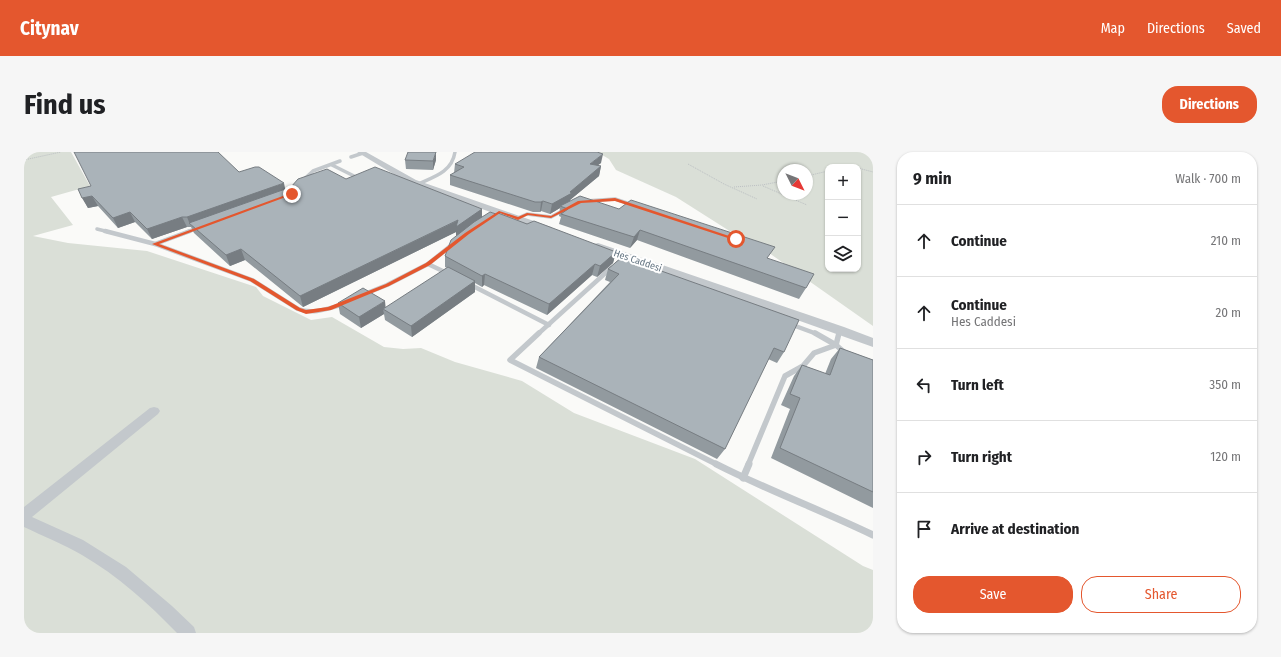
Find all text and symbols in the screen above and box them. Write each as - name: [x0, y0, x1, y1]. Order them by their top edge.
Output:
- text: Citynav: [20, 17, 79, 40]
- text: Map: [1101, 20, 1125, 37]
- text: Directions: [1147, 20, 1205, 37]
- text: Saved: [1227, 20, 1261, 37]
- button: Directions: [1162, 86, 1257, 123]
- text: Find us: [24, 88, 106, 121]
- north arrow: [777, 164, 813, 200]
- map controls: [825, 164, 861, 272]
- button: +: [825, 164, 861, 200]
- text: 9 min: [913, 168, 952, 189]
- text: Walk · 700 m: [1175, 171, 1241, 186]
- route end: [283, 185, 301, 203]
- button: −: [825, 200, 861, 236]
- route start: [727, 230, 745, 248]
- icon: ahead: [913, 230, 935, 252]
- text: Continue: [951, 232, 1007, 250]
- text: 210 m: [1211, 233, 1241, 248]
- button: layers: [825, 236, 861, 272]
- street label: Hes Caddesi: [612, 247, 663, 275]
- text: Continue: [951, 296, 1007, 314]
- icon: ahead: [913, 302, 935, 324]
- text: 20 m: [1215, 305, 1241, 320]
- text: Hes Caddesi: [951, 314, 1016, 329]
- icon: left: [913, 374, 935, 396]
- text: Turn left: [951, 376, 1004, 394]
- text: 350 m: [1209, 377, 1241, 392]
- icon: right: [913, 446, 935, 468]
- text: Turn right: [951, 448, 1012, 466]
- text: 120 m: [1210, 449, 1241, 464]
- icon: arrive: [913, 518, 935, 540]
- text: Arrive at destination: [951, 520, 1079, 538]
- button: Save: [913, 576, 1073, 613]
- button: Share: [1081, 576, 1241, 613]

